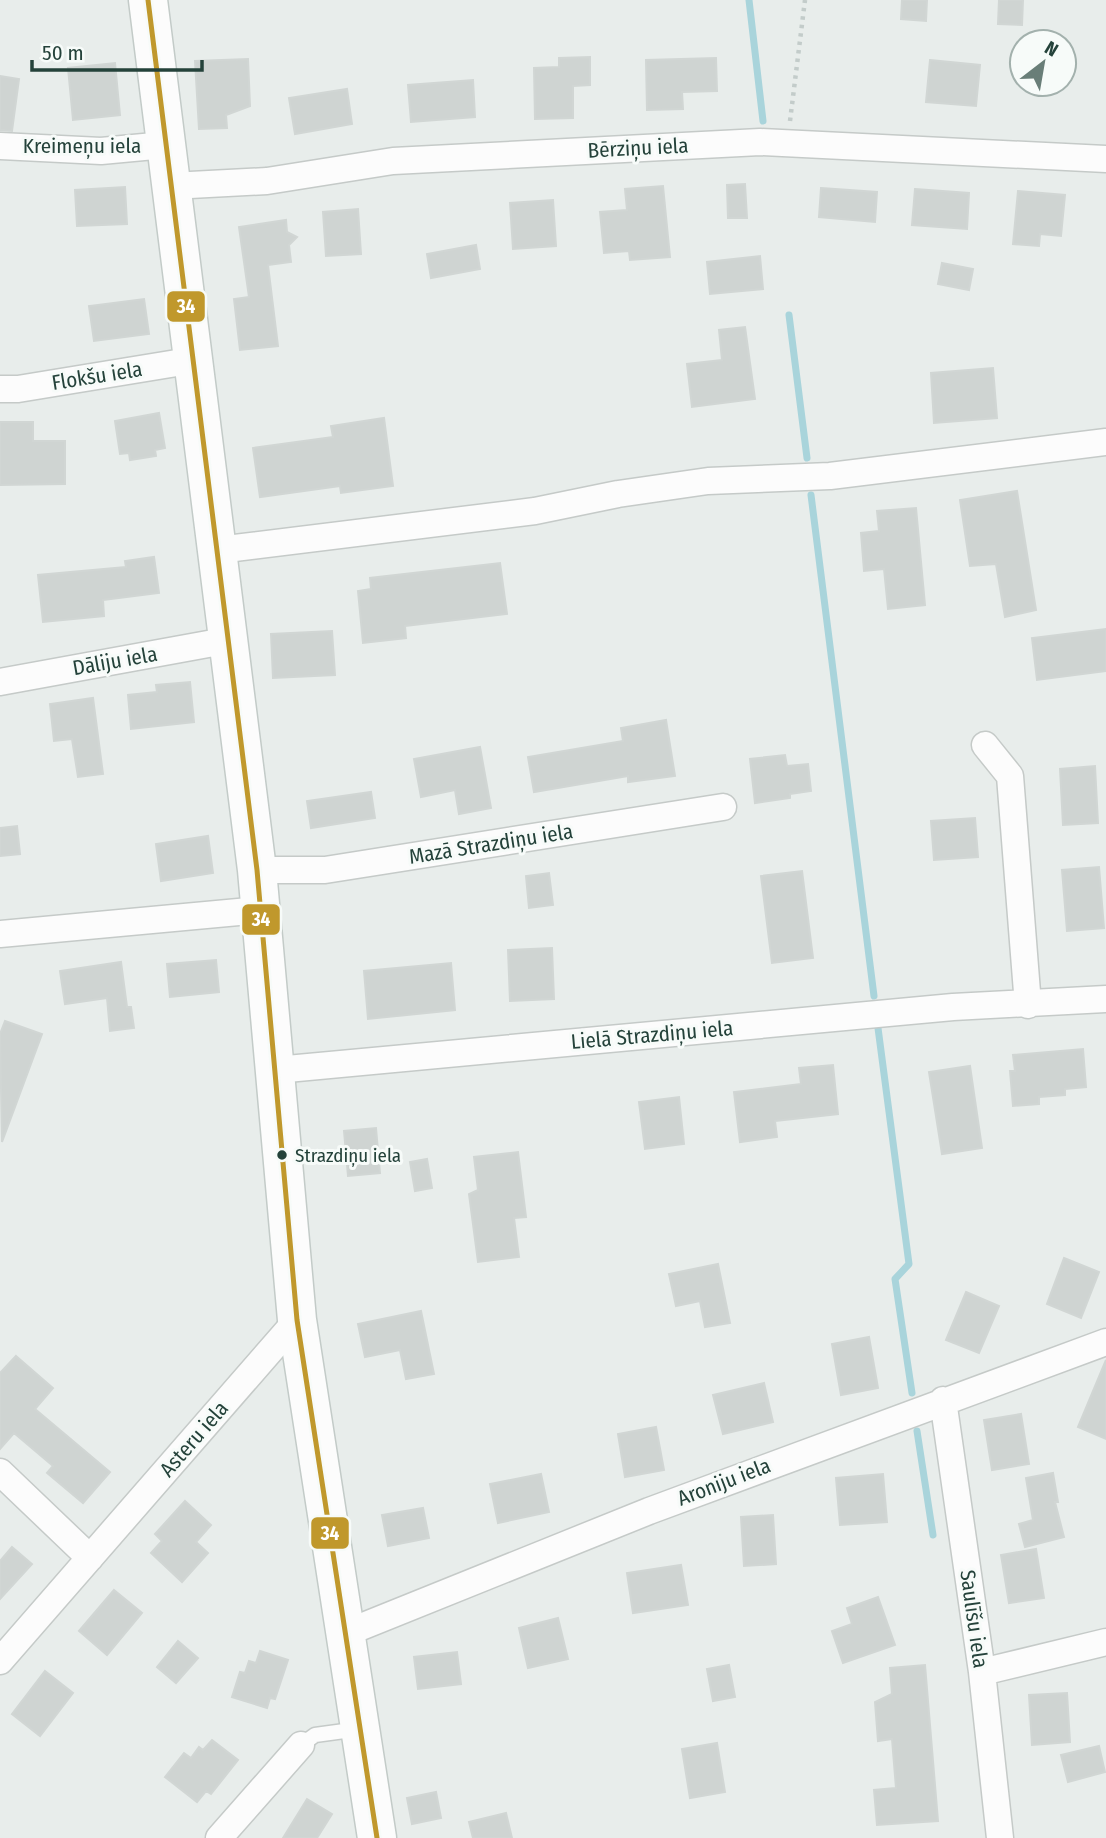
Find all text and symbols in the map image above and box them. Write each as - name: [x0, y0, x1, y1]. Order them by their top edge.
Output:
- scale bar: [32, 28, 201, 72]
- north arrow: [1008, 28, 1078, 98]
- text: N: [1041, 36, 1062, 62]
- text: 50 m: [42, 40, 84, 66]
- street label: Bērziņu iela: [587, 132, 689, 164]
- street label: Kreimeņu iela: [23, 133, 141, 159]
- line badge: 34: [166, 290, 206, 323]
- text: 34: [176, 295, 196, 318]
- street label: Flokšu iela: [50, 356, 144, 396]
- street label: Dāliju iela: [71, 641, 159, 681]
- street label: Mazā Strazdiņu iela: [407, 818, 575, 870]
- line badge: 34: [241, 903, 281, 936]
- text: 34: [251, 908, 271, 931]
- street label: Lielā Strazdiņu iela: [570, 1015, 734, 1055]
- place label: Strazdiņu iela: [295, 1144, 401, 1167]
- marker: Strazdiņu iela: [275, 1148, 289, 1162]
- street label: Asteru iela: [154, 1396, 234, 1482]
- street label: Aroniju iela: [674, 1452, 774, 1512]
- line badge: 34: [310, 1516, 350, 1550]
- text: 34: [320, 1522, 340, 1545]
- street label: Saulīšu iela: [954, 1568, 994, 1670]

